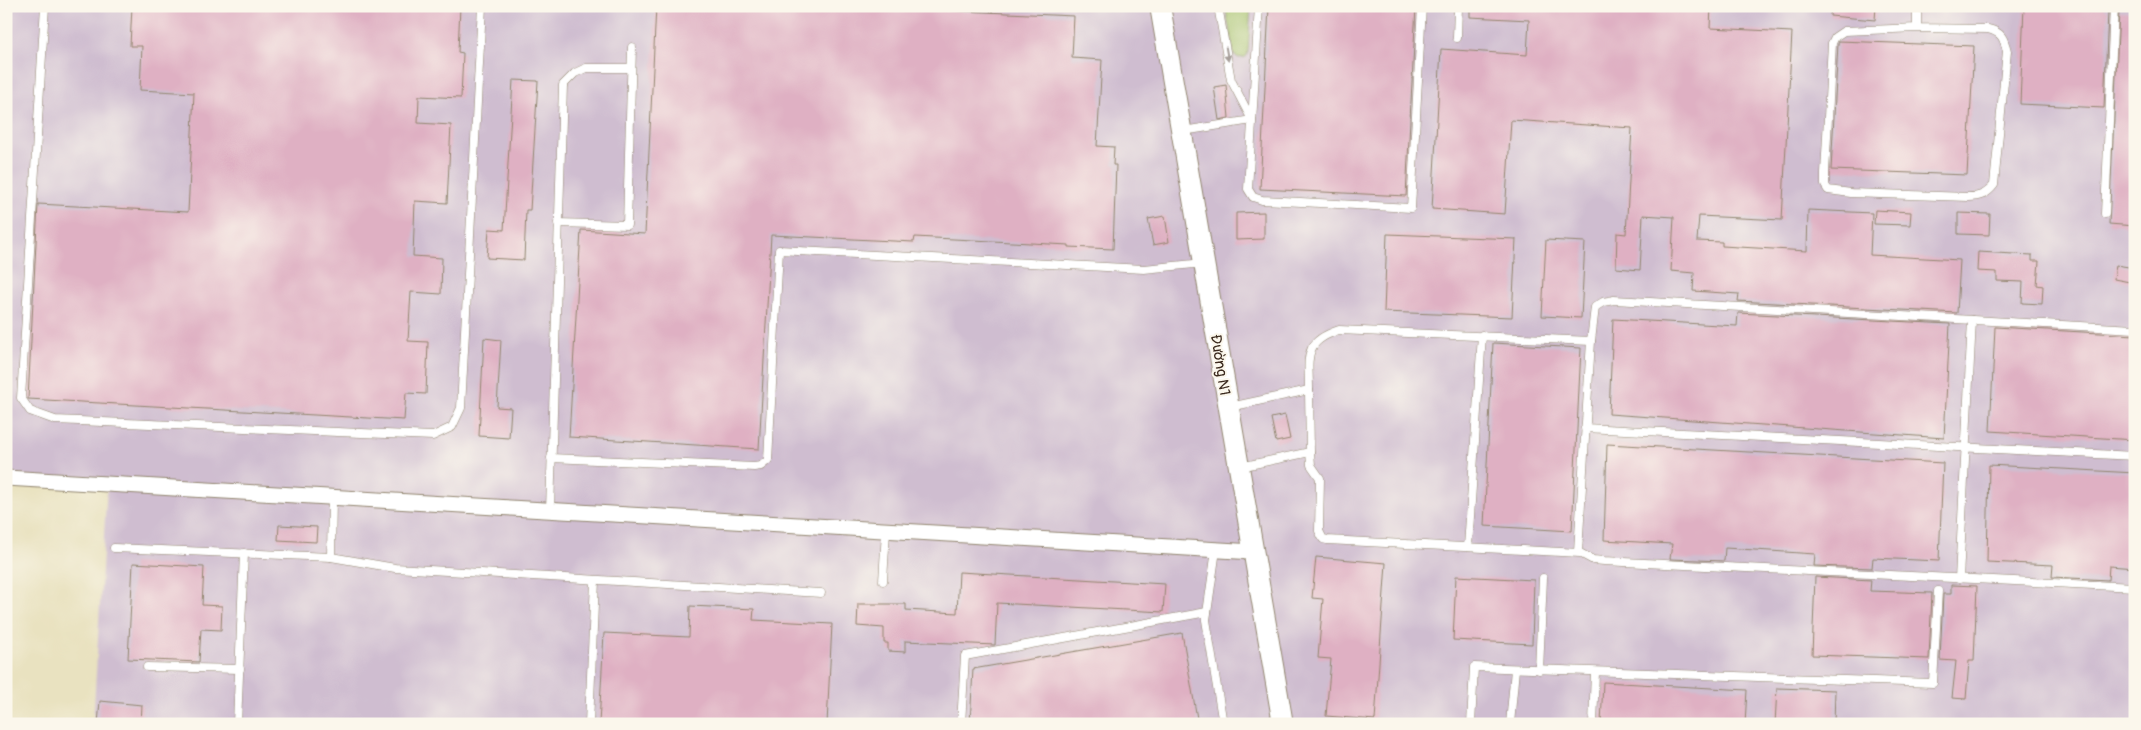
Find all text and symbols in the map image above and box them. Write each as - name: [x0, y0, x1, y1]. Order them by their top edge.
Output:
- one-way arrow: [1223, 47, 1231, 63]
- street label: Đường N1: [1206, 333, 1234, 397]

